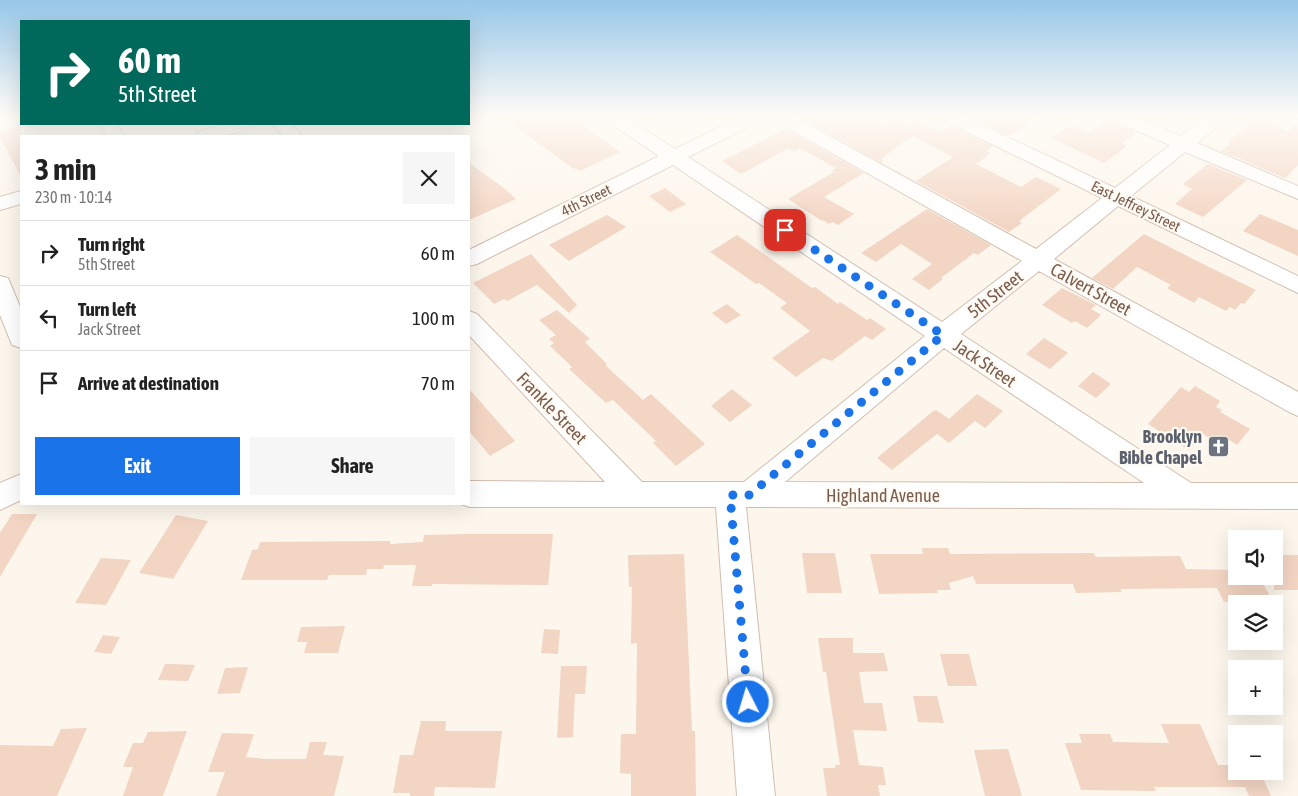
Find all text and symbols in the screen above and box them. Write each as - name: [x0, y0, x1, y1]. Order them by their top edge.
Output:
- icon: right: [35, 40, 100, 105]
- text: 60 m: [118, 40, 181, 80]
- text: 5th Street: [118, 81, 197, 107]
- text: 3 min: [35, 152, 96, 186]
- button: close: [403, 152, 455, 204]
- street label: East Jeffrey Street: [1089, 177, 1183, 235]
- street label: 4th Street: [558, 181, 614, 219]
- text: 230 m · 10:14: [35, 188, 112, 206]
- pin: [764, 209, 806, 251]
- icon: arrive: [771, 216, 799, 244]
- text: Turn right: [78, 233, 145, 255]
- icon: right: [35, 239, 63, 267]
- text: 60 m: [421, 242, 455, 264]
- text: 5th Street: [78, 255, 135, 273]
- street label: Calvert Street: [1047, 258, 1135, 320]
- street label: 5th Street: [963, 266, 1027, 322]
- text: Turn left: [78, 298, 136, 320]
- icon: left: [35, 304, 63, 332]
- text: 100 m: [412, 307, 455, 329]
- text: Jack Street: [78, 320, 141, 338]
- street label: Jack Street: [950, 335, 1020, 391]
- street label: Frankle Street: [513, 368, 591, 448]
- icon: arrive: [35, 369, 63, 397]
- text: Arrive at destination: [78, 372, 219, 394]
- text: 70 m: [421, 372, 455, 394]
- place label: Brooklyn Bible Chapel: [1119, 426, 1202, 468]
- church icon: Brooklyn Bible Chapel: [1206, 434, 1230, 458]
- button: Exit: [35, 437, 240, 495]
- button: Share: [250, 437, 455, 495]
- street label: Highland Avenue: [826, 485, 940, 506]
- map controls: [1228, 530, 1283, 780]
- button: sound: [1228, 530, 1283, 585]
- button: layers: [1228, 595, 1283, 650]
- button: +: [1228, 660, 1283, 715]
- position arrow: [721, 675, 773, 727]
- button: −: [1228, 725, 1283, 780]

